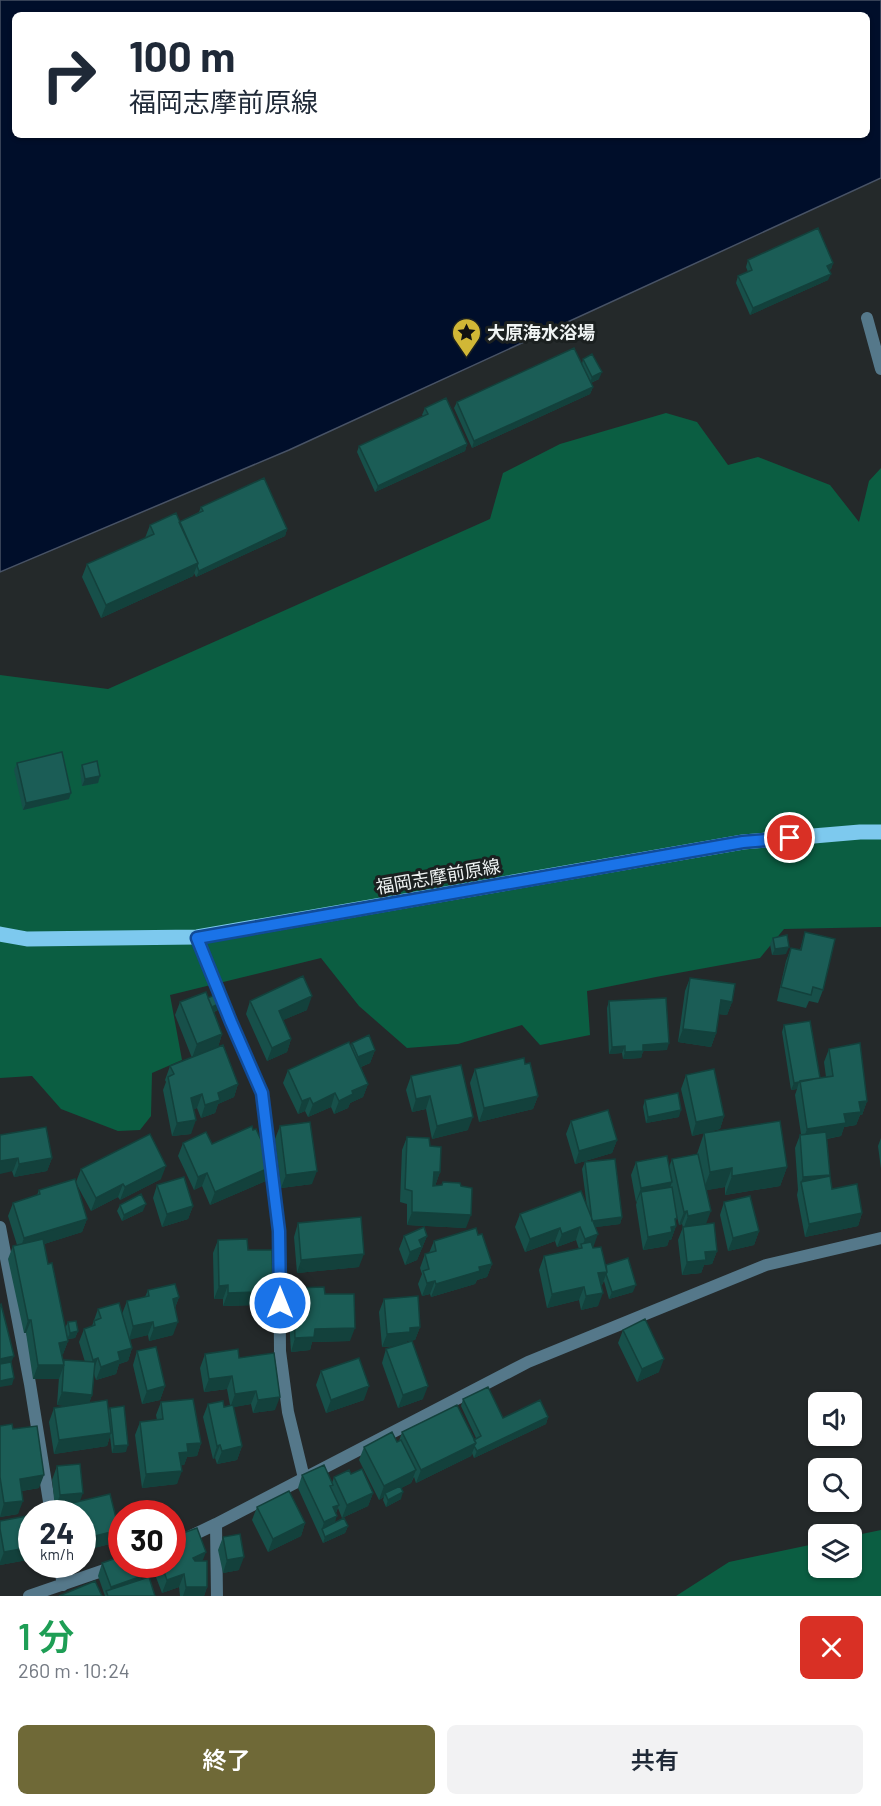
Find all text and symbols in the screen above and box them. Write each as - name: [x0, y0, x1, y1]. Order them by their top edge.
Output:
- text: 100 m: [129, 30, 235, 80]
- icon: right: [30, 36, 108, 114]
- text: 福岡志摩前原線: [129, 85, 318, 117]
- place icon: 大原海水浴場: [450, 316, 482, 358]
- place label: 大原海水浴場: [487, 321, 595, 343]
- pin: [764, 812, 815, 863]
- icon: arrive: [773, 821, 806, 854]
- street label: 福岡志摩前原線: [374, 854, 502, 898]
- position arrow: [248, 1271, 312, 1335]
- map controls: [808, 1392, 862, 1578]
- button: sound: [808, 1392, 862, 1446]
- button: search: [808, 1458, 862, 1512]
- speed limit sign: 30: [108, 1500, 186, 1578]
- text: 24: [40, 1514, 74, 1550]
- button: layers: [808, 1524, 862, 1578]
- text: km/h: [40, 1545, 74, 1563]
- text: 1 分: [18, 1614, 74, 1657]
- button: close: [800, 1616, 863, 1679]
- text: 260 m · 10:24: [18, 1658, 130, 1682]
- button: 終了: [18, 1725, 435, 1794]
- button: 共有: [447, 1725, 863, 1794]

